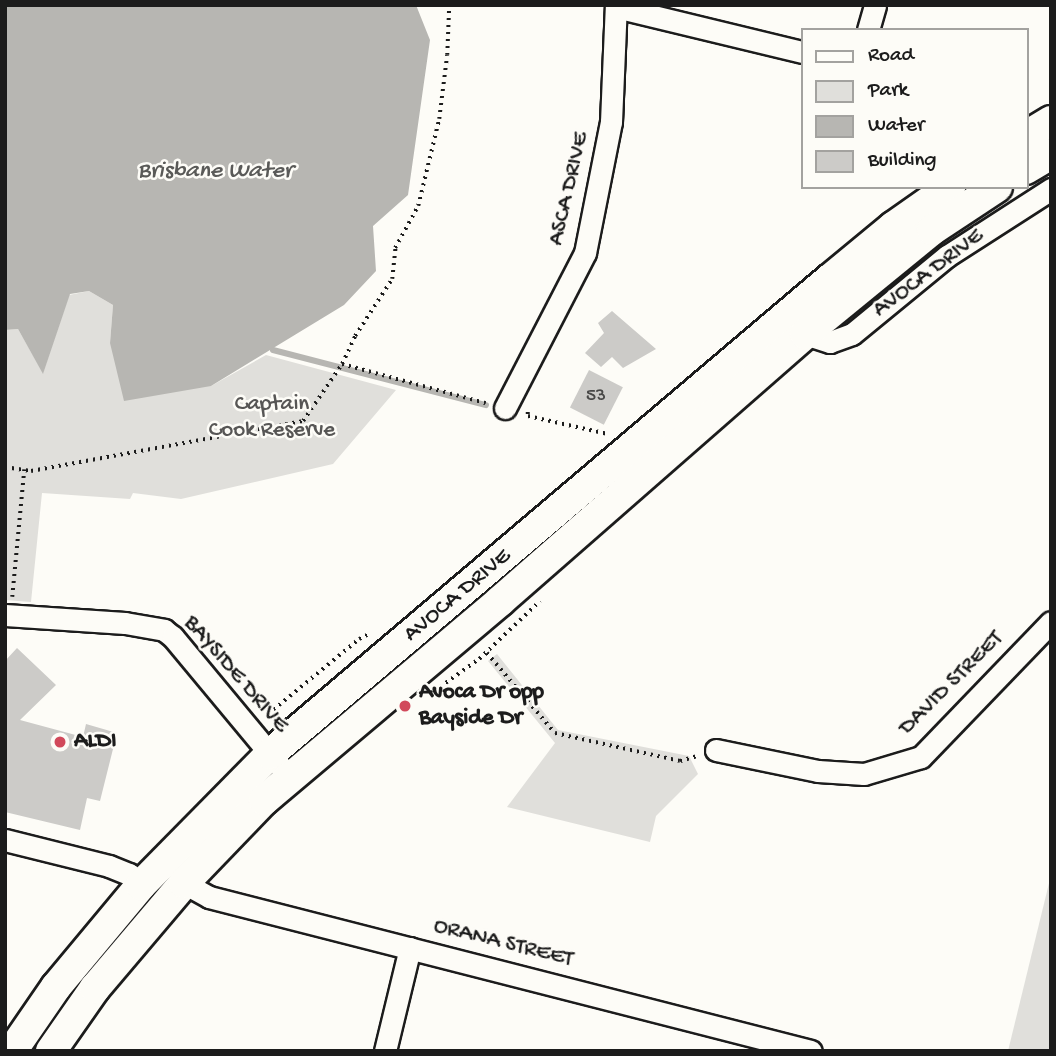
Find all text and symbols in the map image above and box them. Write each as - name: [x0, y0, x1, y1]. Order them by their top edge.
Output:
- legend: [800, 28, 1028, 189]
- text: Road: [868, 44, 914, 69]
- text: Park: [868, 79, 908, 104]
- text: Water: [868, 114, 924, 139]
- street label: ASCA DRIVE: [544, 130, 596, 248]
- text: Building: [868, 149, 937, 174]
- water label: Brisbane Water: [138, 158, 292, 186]
- street label: AVOCA DRIVE: [868, 223, 990, 325]
- house number: 53: [586, 386, 606, 408]
- park label: Captain Cook Reserve: [209, 391, 335, 445]
- street label: AVOCA DRIVE: [399, 543, 517, 649]
- street label: BAYSIDE DRIVE: [176, 611, 294, 739]
- street label: DAVID STREET: [894, 626, 1010, 742]
- place label: Avoca Dr opp Bayside Dr: [419, 679, 544, 733]
- marker: Avoca Dr opp Bayside Dr: [397, 698, 413, 714]
- place label: ALDI: [74, 728, 117, 756]
- marker: ALDI: [52, 734, 68, 750]
- street label: ORANA STREET: [430, 913, 576, 975]

